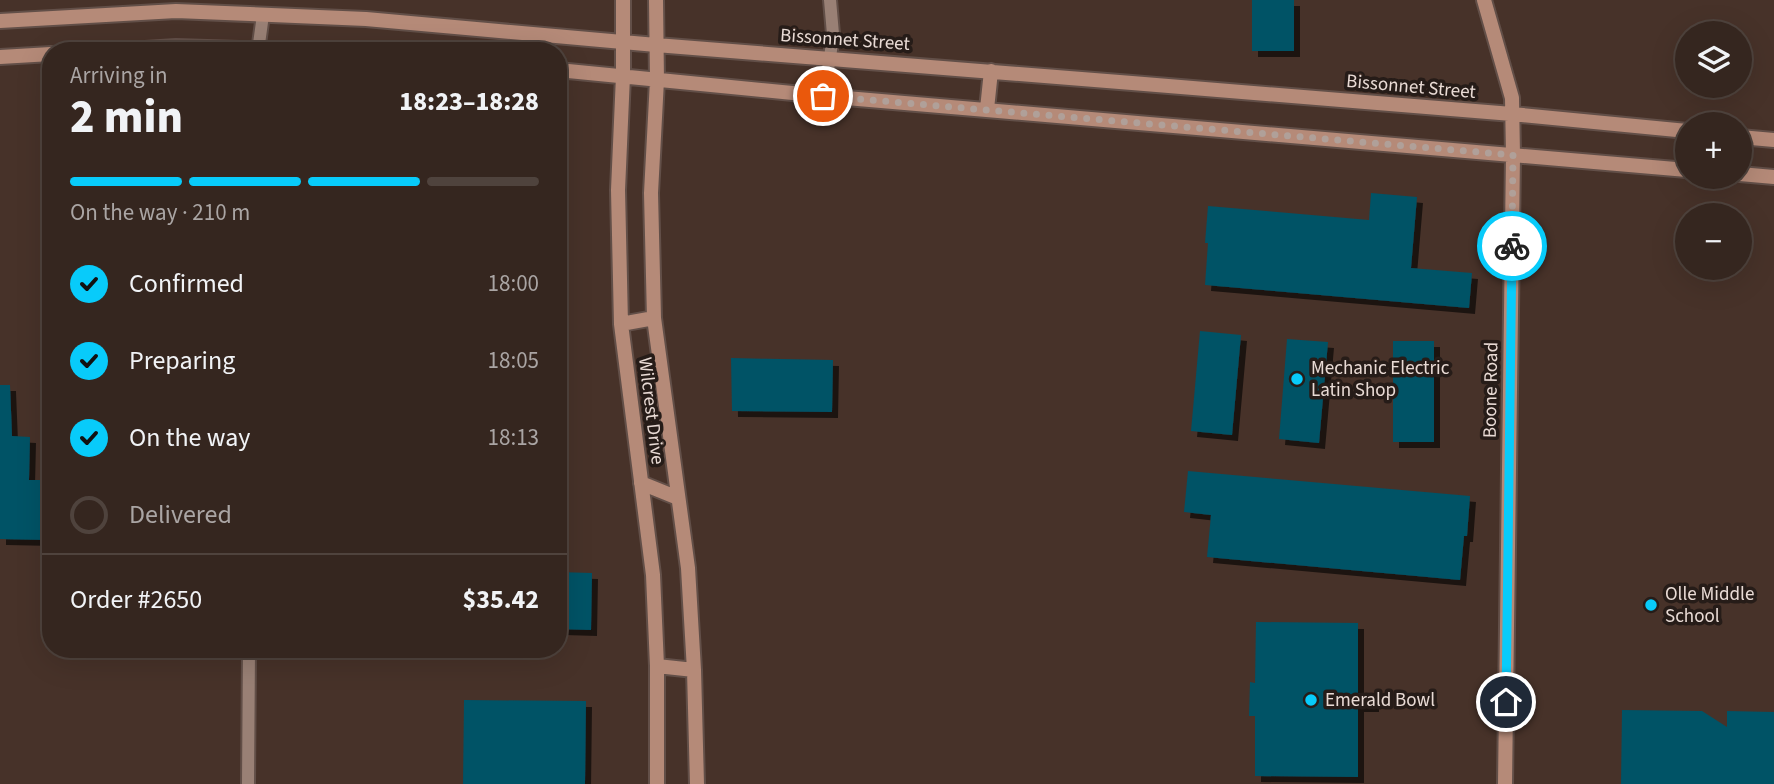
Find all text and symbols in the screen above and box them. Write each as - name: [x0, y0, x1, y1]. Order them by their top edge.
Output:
- map controls: [1675, 21, 1752, 280]
- button: layers: [1675, 21, 1752, 98]
- street label: Bissonnet Street: [779, 22, 911, 58]
- text: Arriving in: [70, 59, 168, 92]
- pin: [793, 66, 853, 126]
- street label: Bissonnet Street: [1345, 68, 1477, 106]
- icon: bag: [804, 77, 842, 115]
- text: 18:23–18:28: [399, 83, 539, 120]
- text: 2 min: [70, 85, 183, 150]
- button: +: [1675, 112, 1752, 189]
- text: On the way · 210 m: [70, 196, 250, 229]
- button: −: [1675, 203, 1752, 280]
- courier: [1477, 211, 1547, 281]
- icon: bike: [1493, 227, 1531, 265]
- icon: check: [70, 265, 108, 303]
- text: Confirmed: [129, 265, 244, 302]
- text: 18:00: [488, 267, 539, 300]
- icon: check: [70, 342, 108, 380]
- text: Preparing: [129, 342, 235, 379]
- street label: Boone Road: [1477, 342, 1505, 438]
- text: 18:05: [488, 344, 539, 377]
- place label: Mechanic Electric Latin Shop: [1311, 355, 1450, 404]
- street label: Wilcrest Drive: [631, 356, 671, 466]
- marker: Mechanic Electric Latin Shop: [1289, 371, 1305, 387]
- icon: check: [70, 419, 108, 457]
- text: On the way: [129, 419, 250, 456]
- text: 18:13: [488, 421, 539, 454]
- text: Delivered: [129, 496, 232, 533]
- text: Order #2650: [70, 581, 202, 618]
- text: $35.42: [463, 581, 539, 618]
- place label: Olle Middle School: [1665, 581, 1754, 630]
- marker: Olle Middle School: [1643, 597, 1659, 613]
- pin: [1476, 672, 1536, 732]
- icon: home: [1487, 683, 1525, 721]
- place label: Emerald Bowl: [1325, 687, 1435, 714]
- marker: Emerald Bowl: [1303, 692, 1319, 708]

